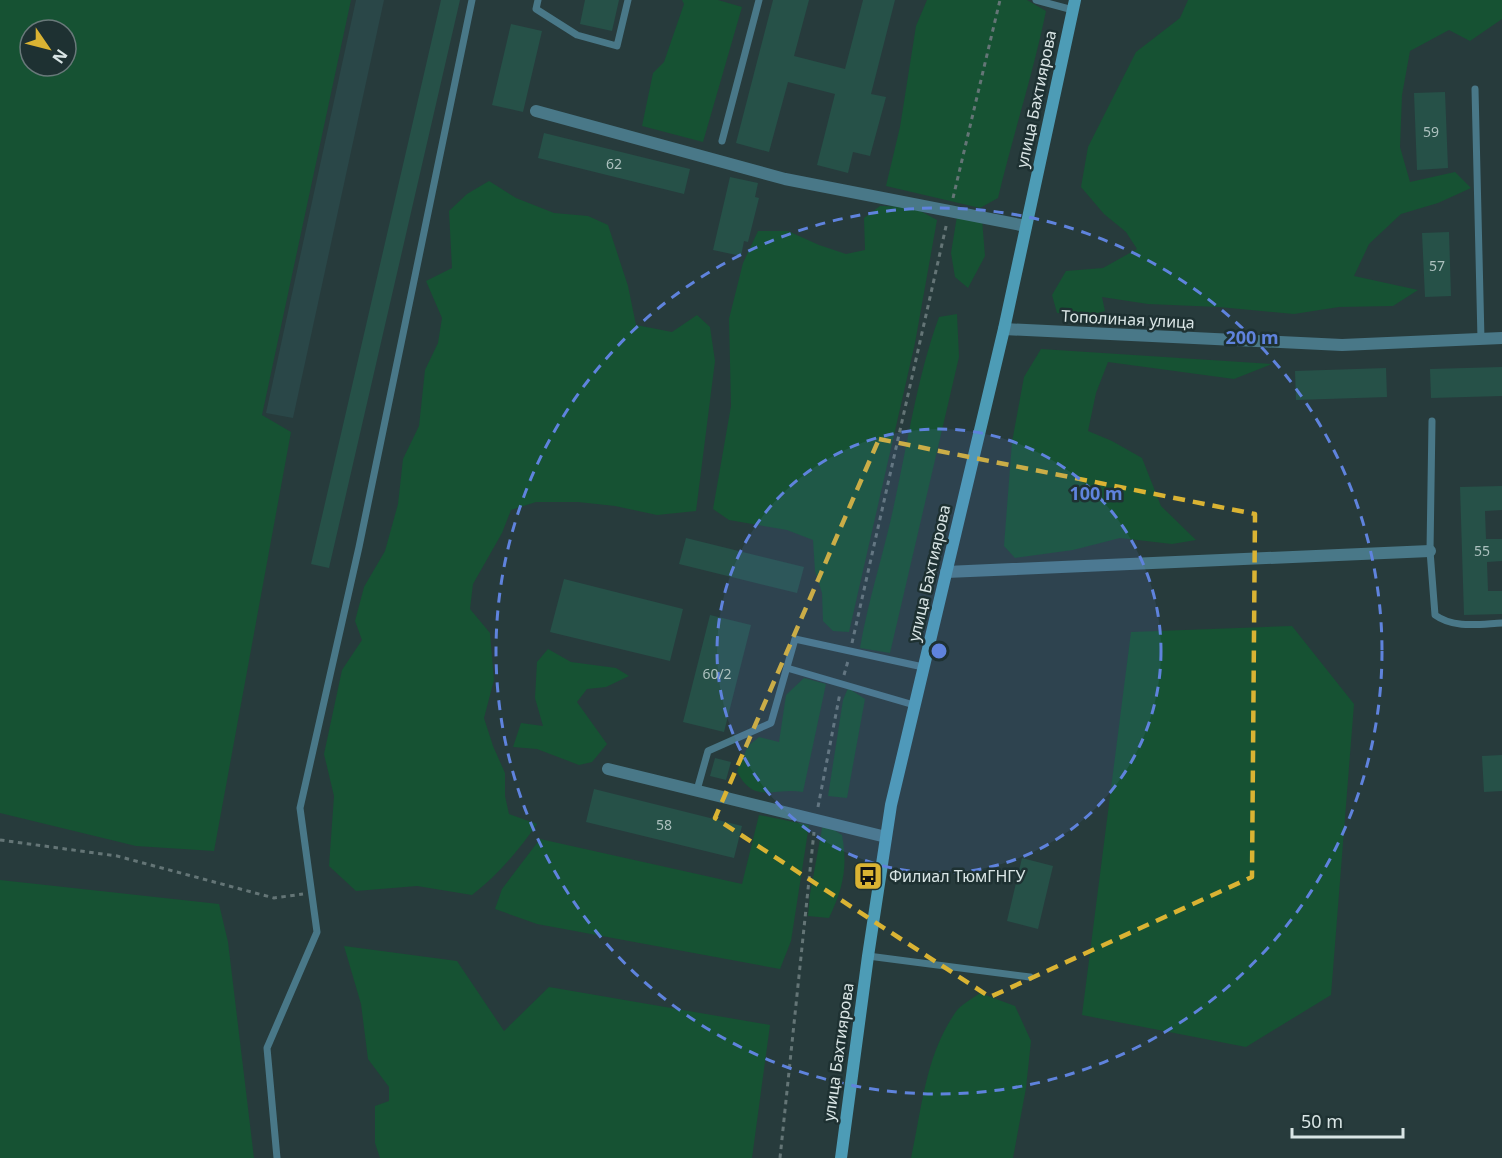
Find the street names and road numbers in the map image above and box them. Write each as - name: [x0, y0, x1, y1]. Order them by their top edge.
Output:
- street label: улица Бахтиярова: [1011, 28, 1061, 170]
- street label: Тополиная улица: [1061, 305, 1195, 333]
- street label: улица Бахтиярова: [903, 502, 955, 644]
- street label: улица Бахтиярова: [817, 981, 859, 1123]

